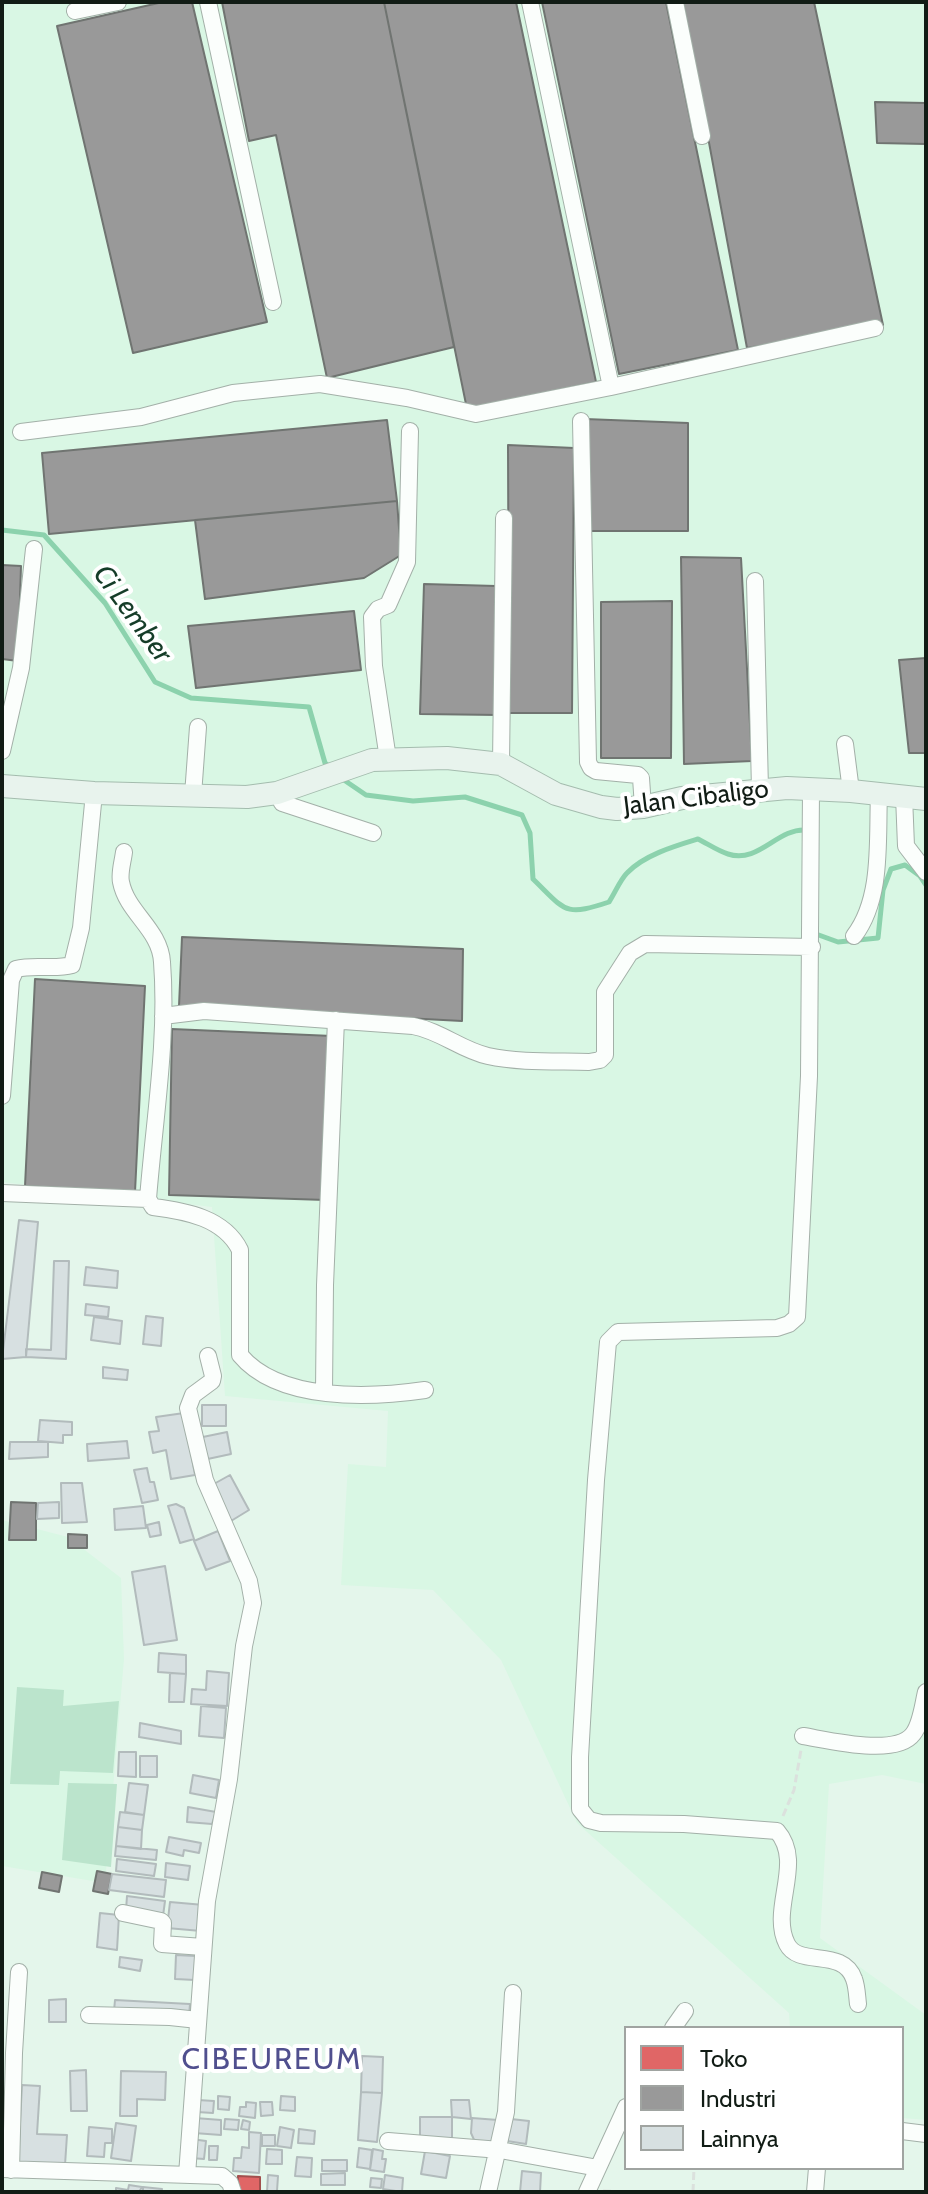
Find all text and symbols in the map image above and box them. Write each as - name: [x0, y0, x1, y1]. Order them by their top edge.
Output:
- water label: Ci Lember: [85, 559, 179, 669]
- street label: Jalan Cibaligo: [622, 774, 770, 822]
- legend: [624, 2026, 904, 2170]
- district label: CIBEUREUM: [182, 2042, 362, 2078]
- text: Toko: [700, 2044, 748, 2073]
- text: Industri: [700, 2084, 776, 2113]
- text: Lainnya: [700, 2124, 779, 2153]

